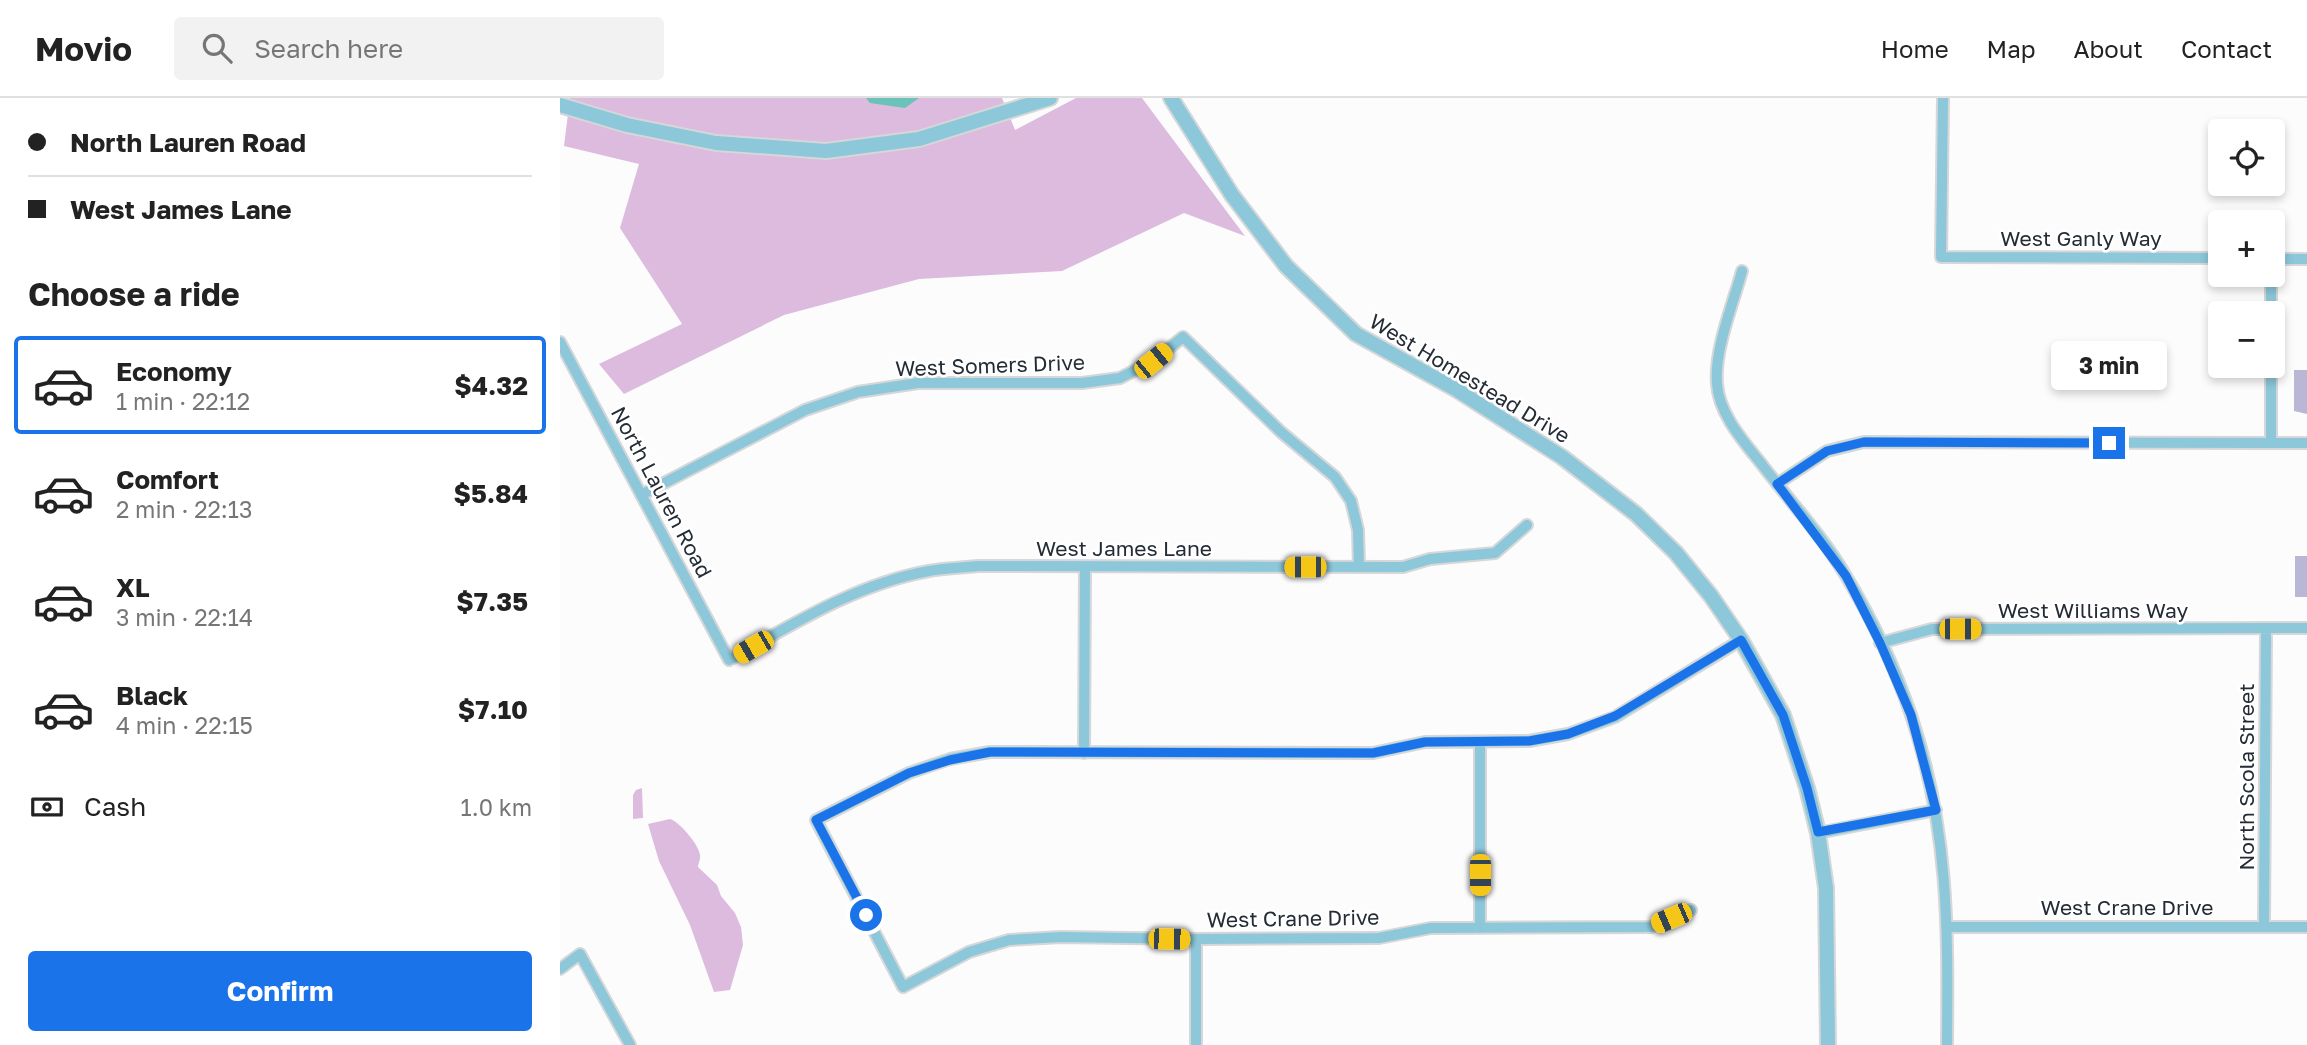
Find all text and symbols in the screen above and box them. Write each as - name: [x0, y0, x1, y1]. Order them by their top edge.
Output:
- search box: [174, 17, 664, 80]
- text: Movio: [35, 29, 132, 68]
- icon: search: [198, 29, 236, 67]
- text: Search here: [254, 33, 403, 64]
- text: Home: [1881, 34, 1949, 63]
- text: Map: [1987, 34, 2036, 63]
- text: About: [2074, 34, 2143, 63]
- text: Contact: [2181, 34, 2272, 63]
- map controls: [2208, 119, 2285, 378]
- button: locate: [2208, 119, 2285, 196]
- text: North Lauren Road: [70, 127, 306, 158]
- text: West James Lane: [70, 194, 292, 225]
- button: +: [2208, 210, 2285, 287]
- street label: West Ganly Way: [2000, 225, 2162, 251]
- text: Choose a ride: [28, 275, 240, 313]
- button: −: [2208, 301, 2285, 378]
- street label: West Homestead Drive: [1365, 308, 1575, 448]
- car: [1131, 340, 1176, 382]
- callout: 3 min: [2051, 342, 2167, 390]
- street label: West Somers Drive: [895, 349, 1085, 381]
- text: 3 min: [2079, 351, 2139, 379]
- icon: car: [32, 354, 95, 417]
- text: Economy: [116, 356, 232, 387]
- text: $4.32: [454, 370, 528, 401]
- text: 1 min · 22:12: [116, 387, 250, 415]
- street label: North Lauren Road: [606, 402, 718, 582]
- route end: [2093, 427, 2125, 459]
- icon: car: [32, 462, 95, 525]
- text: Comfort: [116, 464, 219, 495]
- text: $5.84: [454, 478, 528, 509]
- text: 2 min · 22:13: [116, 495, 252, 523]
- street label: West James Lane: [1036, 535, 1212, 561]
- car: [1285, 557, 1327, 578]
- icon: car: [32, 570, 95, 633]
- text: XL: [116, 572, 150, 603]
- text: $7.35: [456, 586, 528, 617]
- street label: West Williams Way: [1998, 597, 2188, 623]
- text: 3 min · 22:14: [116, 603, 253, 631]
- car: [1940, 619, 1982, 640]
- car: [730, 627, 777, 667]
- icon: car: [32, 678, 95, 741]
- text: Black: [116, 680, 188, 711]
- street label: North Scola Street: [2233, 683, 2259, 871]
- text: $7.10: [458, 694, 528, 725]
- text: 4 min · 22:15: [116, 711, 253, 739]
- icon: cash: [28, 788, 66, 826]
- text: Cash: [84, 791, 146, 822]
- text: 1.0 km: [461, 793, 532, 821]
- car: [1470, 854, 1491, 896]
- street label: West Crane Drive: [2041, 894, 2213, 920]
- route start: [850, 899, 882, 931]
- car: [1648, 900, 1695, 936]
- street label: West Crane Drive: [1206, 903, 1380, 933]
- car: [1148, 928, 1191, 950]
- button: Confirm: [28, 951, 532, 1031]

